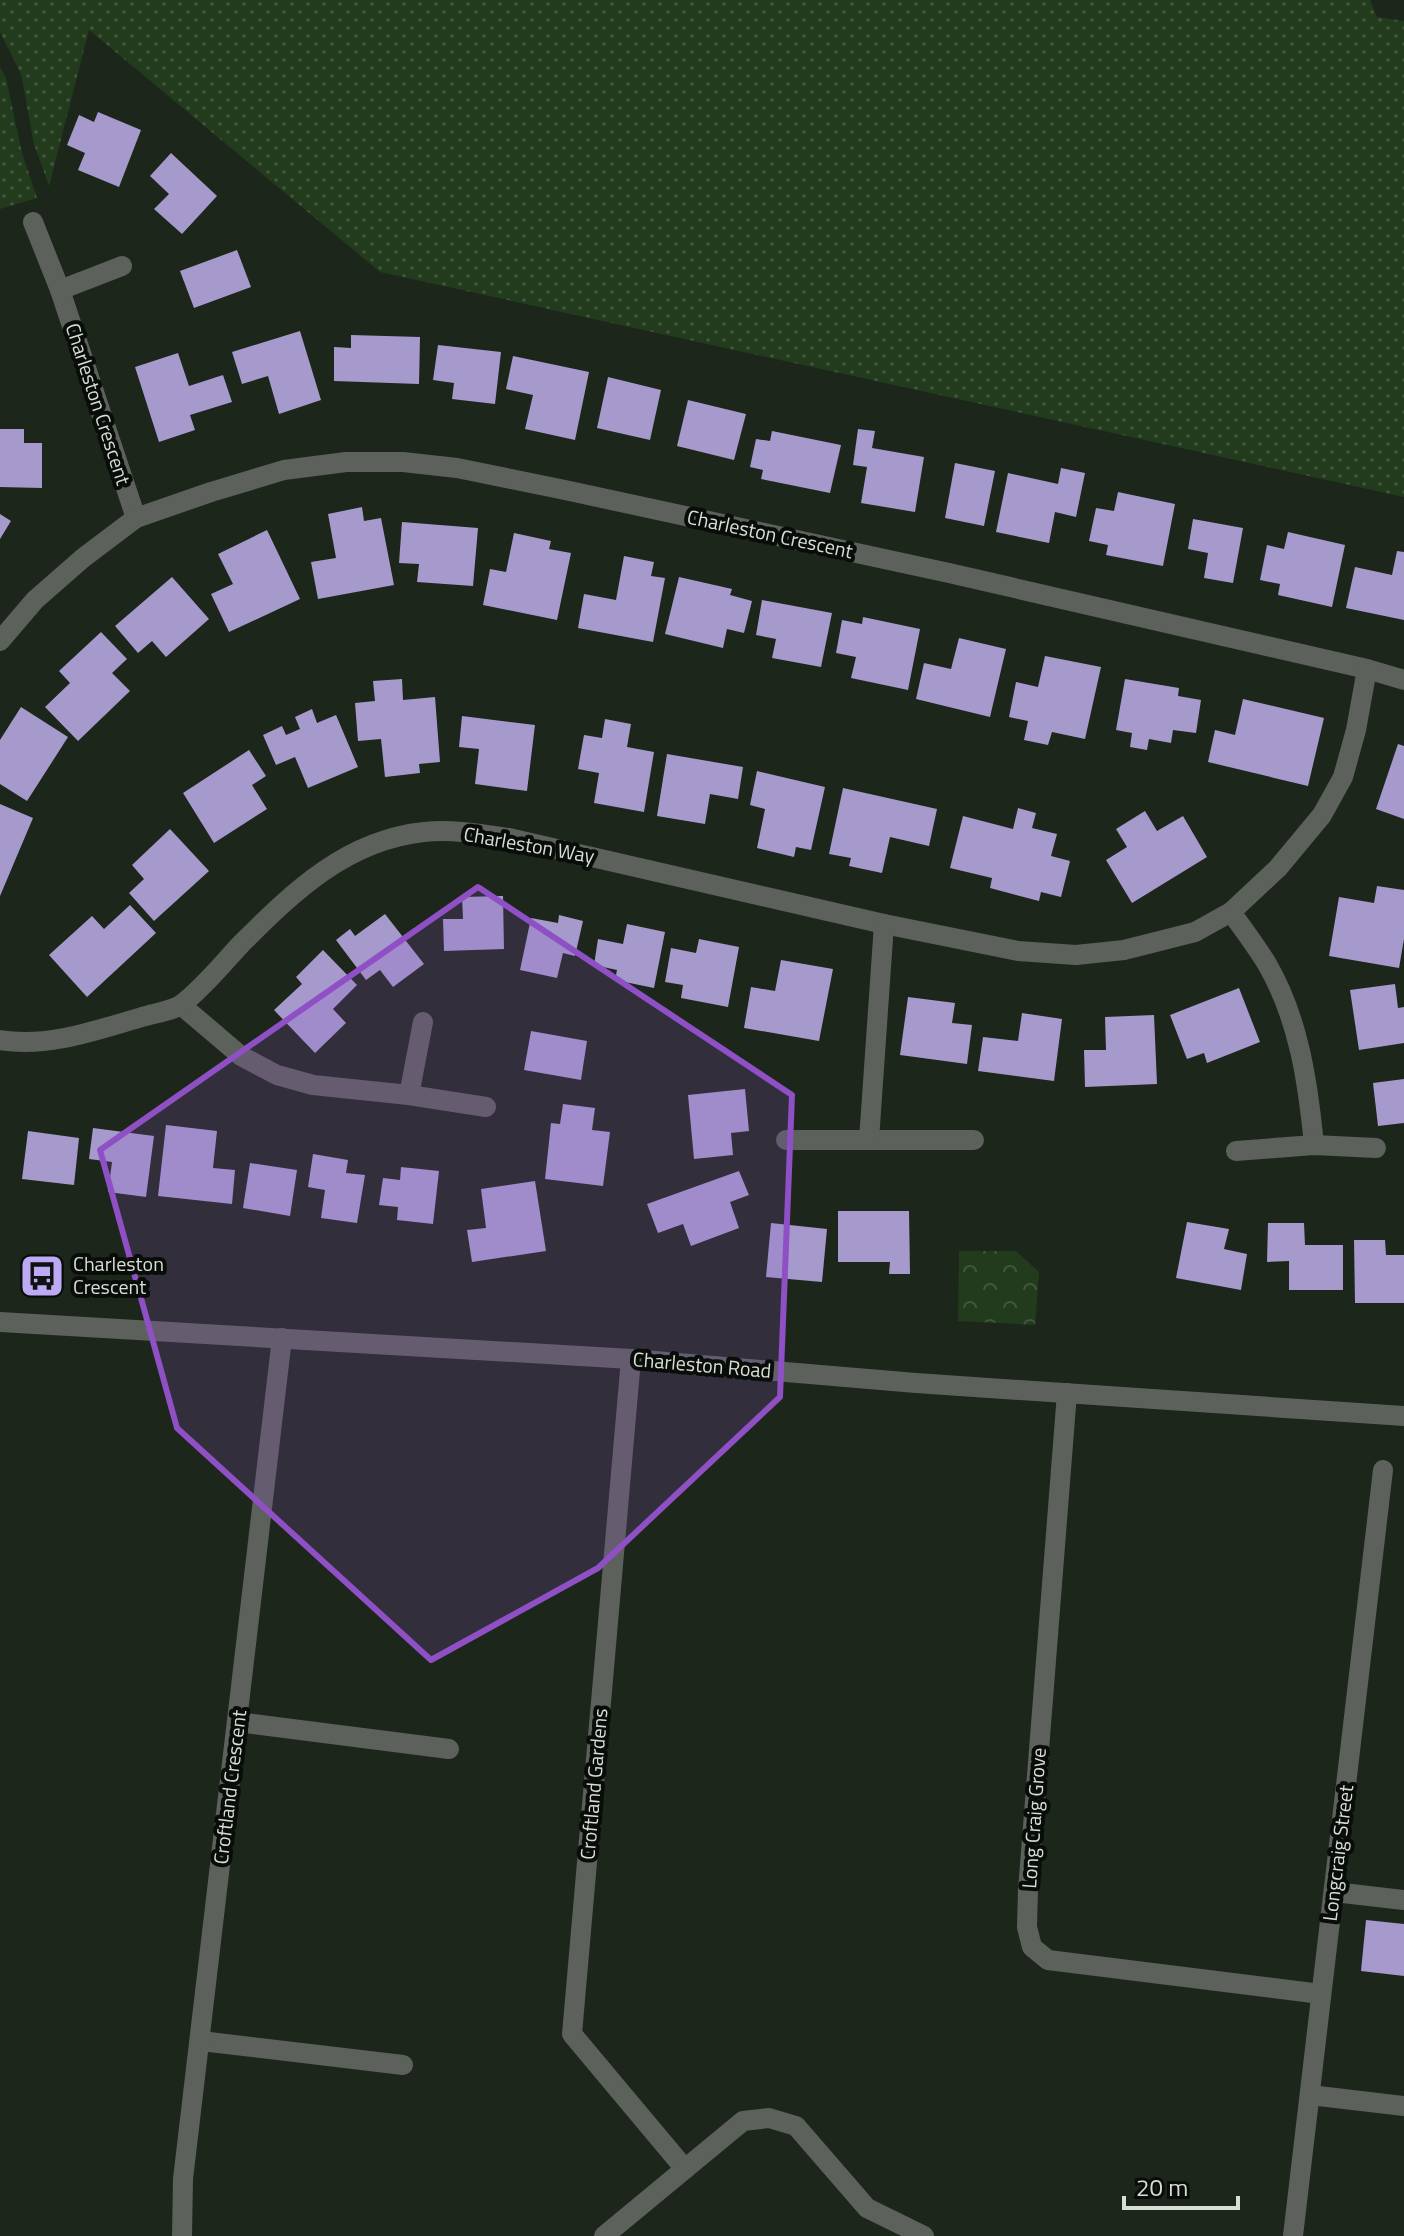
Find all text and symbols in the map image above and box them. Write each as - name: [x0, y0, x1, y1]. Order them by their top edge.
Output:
- street label: Charleston Crescent: [58, 319, 139, 489]
- street label: Charleston Crescent: [684, 501, 856, 566]
- street label: Charleston Way: [461, 818, 597, 871]
- place label: Charleston Crescent: [73, 1248, 164, 1302]
- bus stop icon: Charleston Crescent: [18, 1252, 66, 1300]
- street label: Charleston Road: [632, 1343, 772, 1386]
- street label: Croftland Gardens: [571, 1707, 616, 1861]
- street label: Croftland Crescent: [205, 1708, 254, 1866]
- street label: Long Craig Grove: [1013, 1746, 1054, 1889]
- street label: Longcraig Street: [1314, 1783, 1361, 1923]
- scale bar: [1124, 2160, 1238, 2210]
- text: 20 m: [1136, 2169, 1188, 2205]

